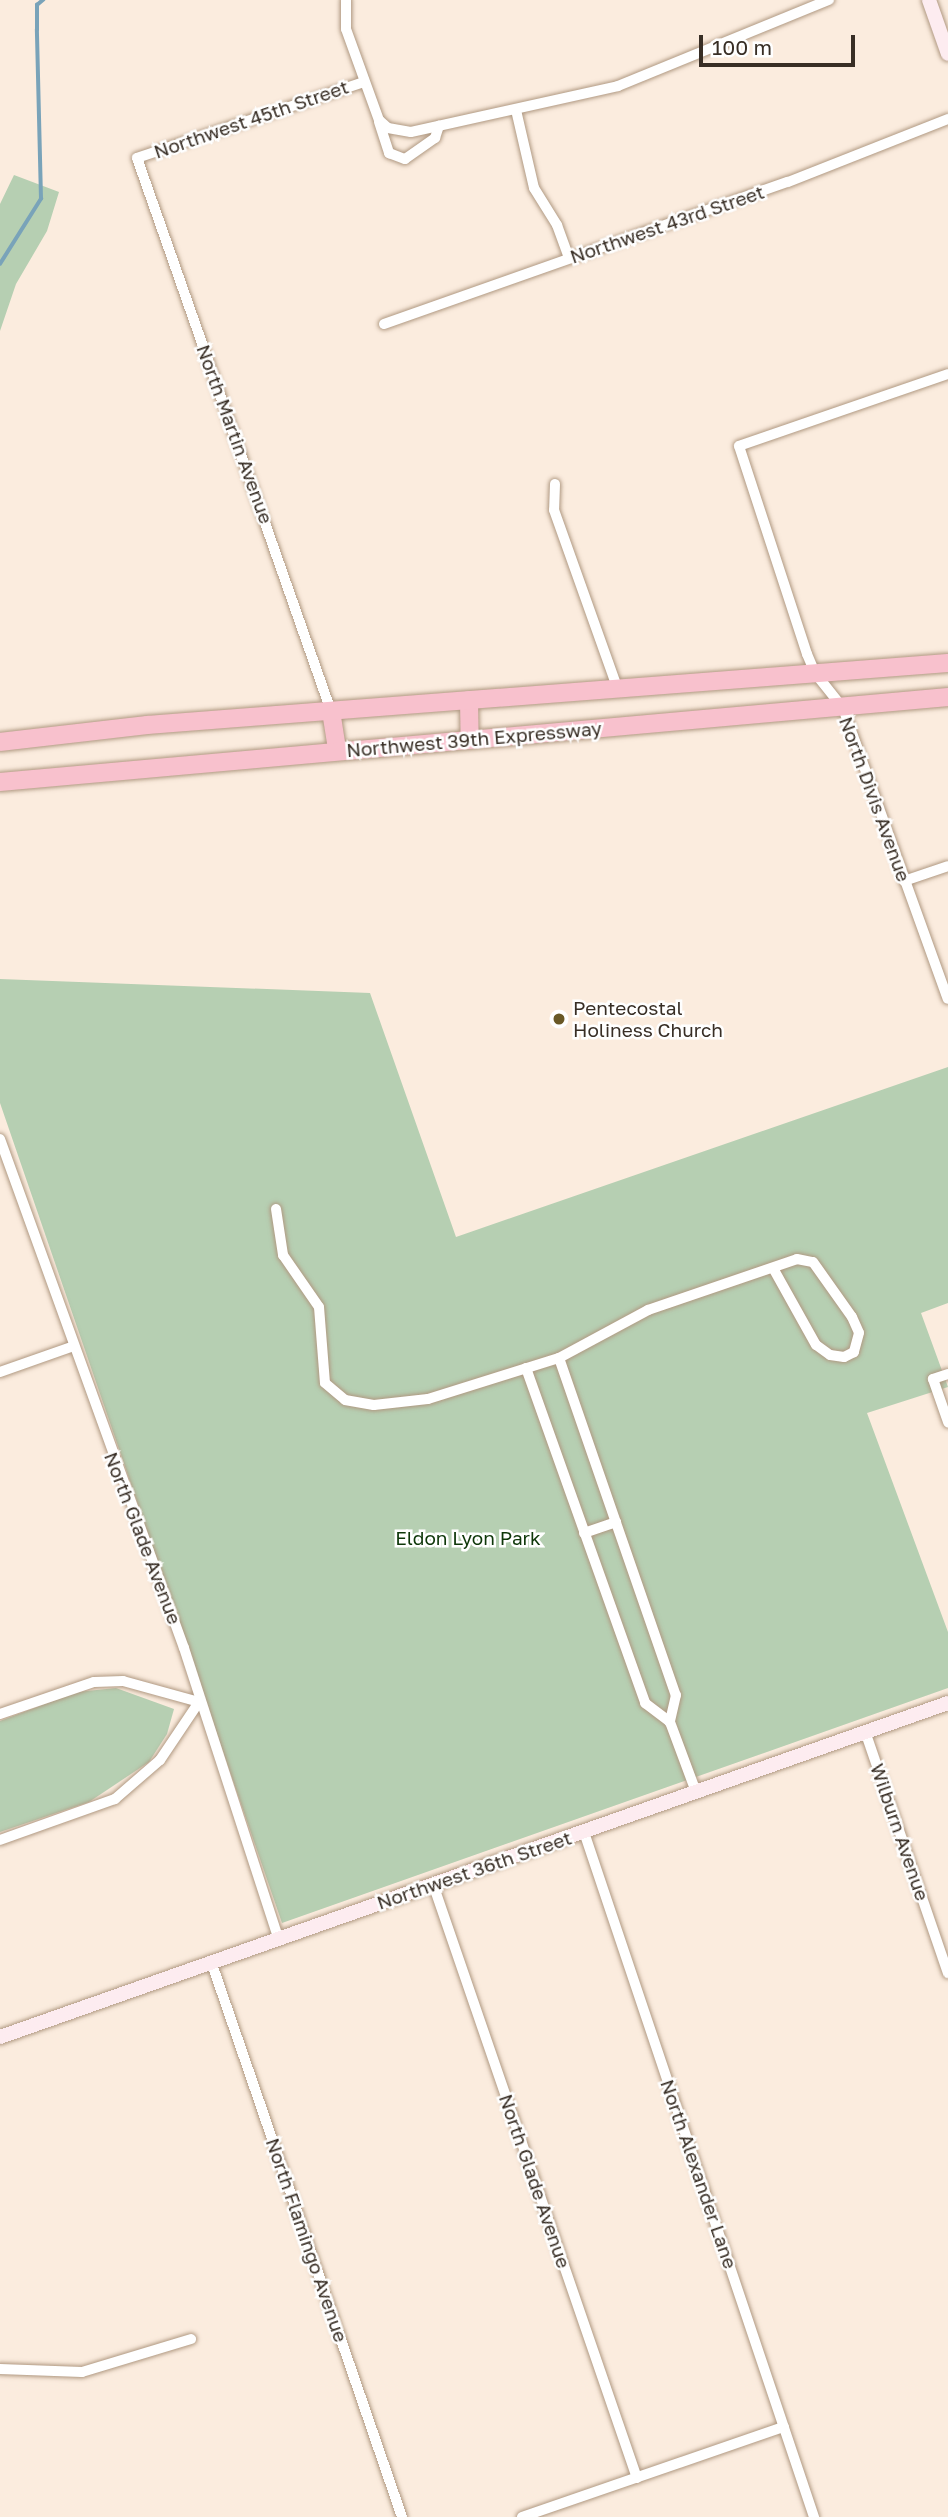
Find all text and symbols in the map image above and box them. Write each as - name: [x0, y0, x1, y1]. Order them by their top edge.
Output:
- scale bar: [703, 21, 859, 65]
- text: 100 m: [712, 34, 772, 60]
- street label: Northwest 45th Street: [151, 75, 351, 163]
- street label: Northwest 43rd Street: [567, 180, 767, 268]
- street label: North Martin Avenue: [192, 341, 278, 527]
- street label: North Divis Avenue: [835, 713, 915, 885]
- street label: Northwest 39th Expressway: [345, 716, 603, 762]
- place label: Pentecostal Holiness Church: [573, 997, 723, 1041]
- marker: Pentecostal Holiness Church: [551, 1011, 567, 1027]
- street label: North Glade Avenue: [100, 1449, 186, 1627]
- park label: Eldon Lyon Park: [395, 1527, 541, 1549]
- street label: Wilburn Avenue: [866, 1760, 934, 1904]
- street label: Northwest 36th Street: [374, 1826, 574, 1914]
- street label: North Alexander Lane: [656, 2076, 742, 2272]
- street label: North Glade Avenue: [495, 2091, 575, 2271]
- street label: North Flamingo Avenue: [261, 2135, 353, 2345]

